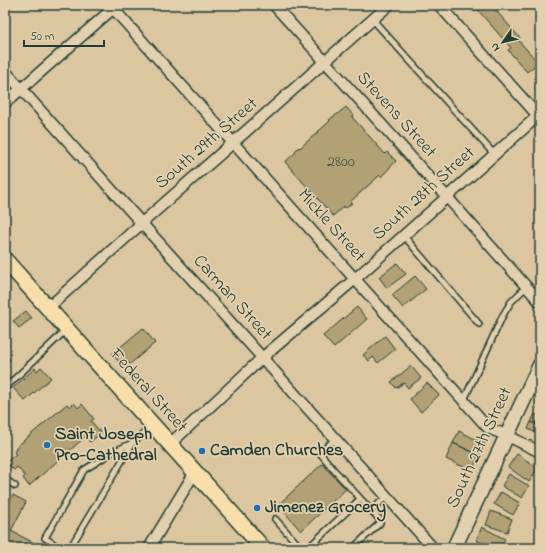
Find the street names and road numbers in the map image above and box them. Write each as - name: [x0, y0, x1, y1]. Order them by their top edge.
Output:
- street label: Stevens Street: [350, 66, 442, 164]
- street label: South 29th Street: [150, 92, 264, 196]
- street label: South 28th Street: [367, 141, 481, 247]
- street label: Mickle Street: [291, 183, 371, 269]
- street label: Carman Street: [186, 249, 278, 347]
- street label: Federal Street: [102, 342, 193, 439]
- street label: South 27th Street: [441, 383, 519, 513]

